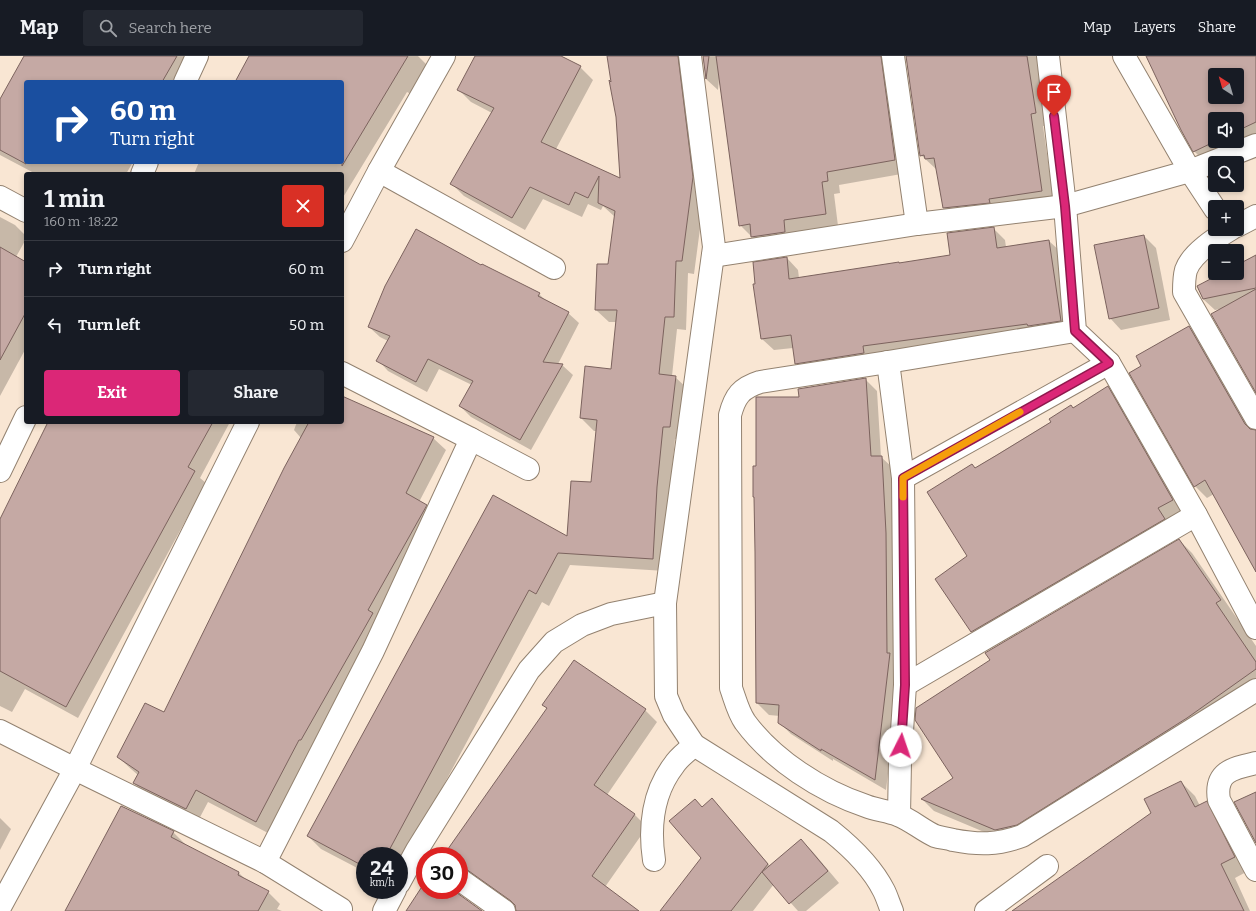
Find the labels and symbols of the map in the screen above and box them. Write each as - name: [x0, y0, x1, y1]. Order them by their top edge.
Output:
- north arrow: [1208, 68, 1244, 104]
- pin: [1037, 75, 1071, 116]
- position arrow: [880, 725, 922, 767]
- speed limit sign: 30: [416, 847, 468, 899]

